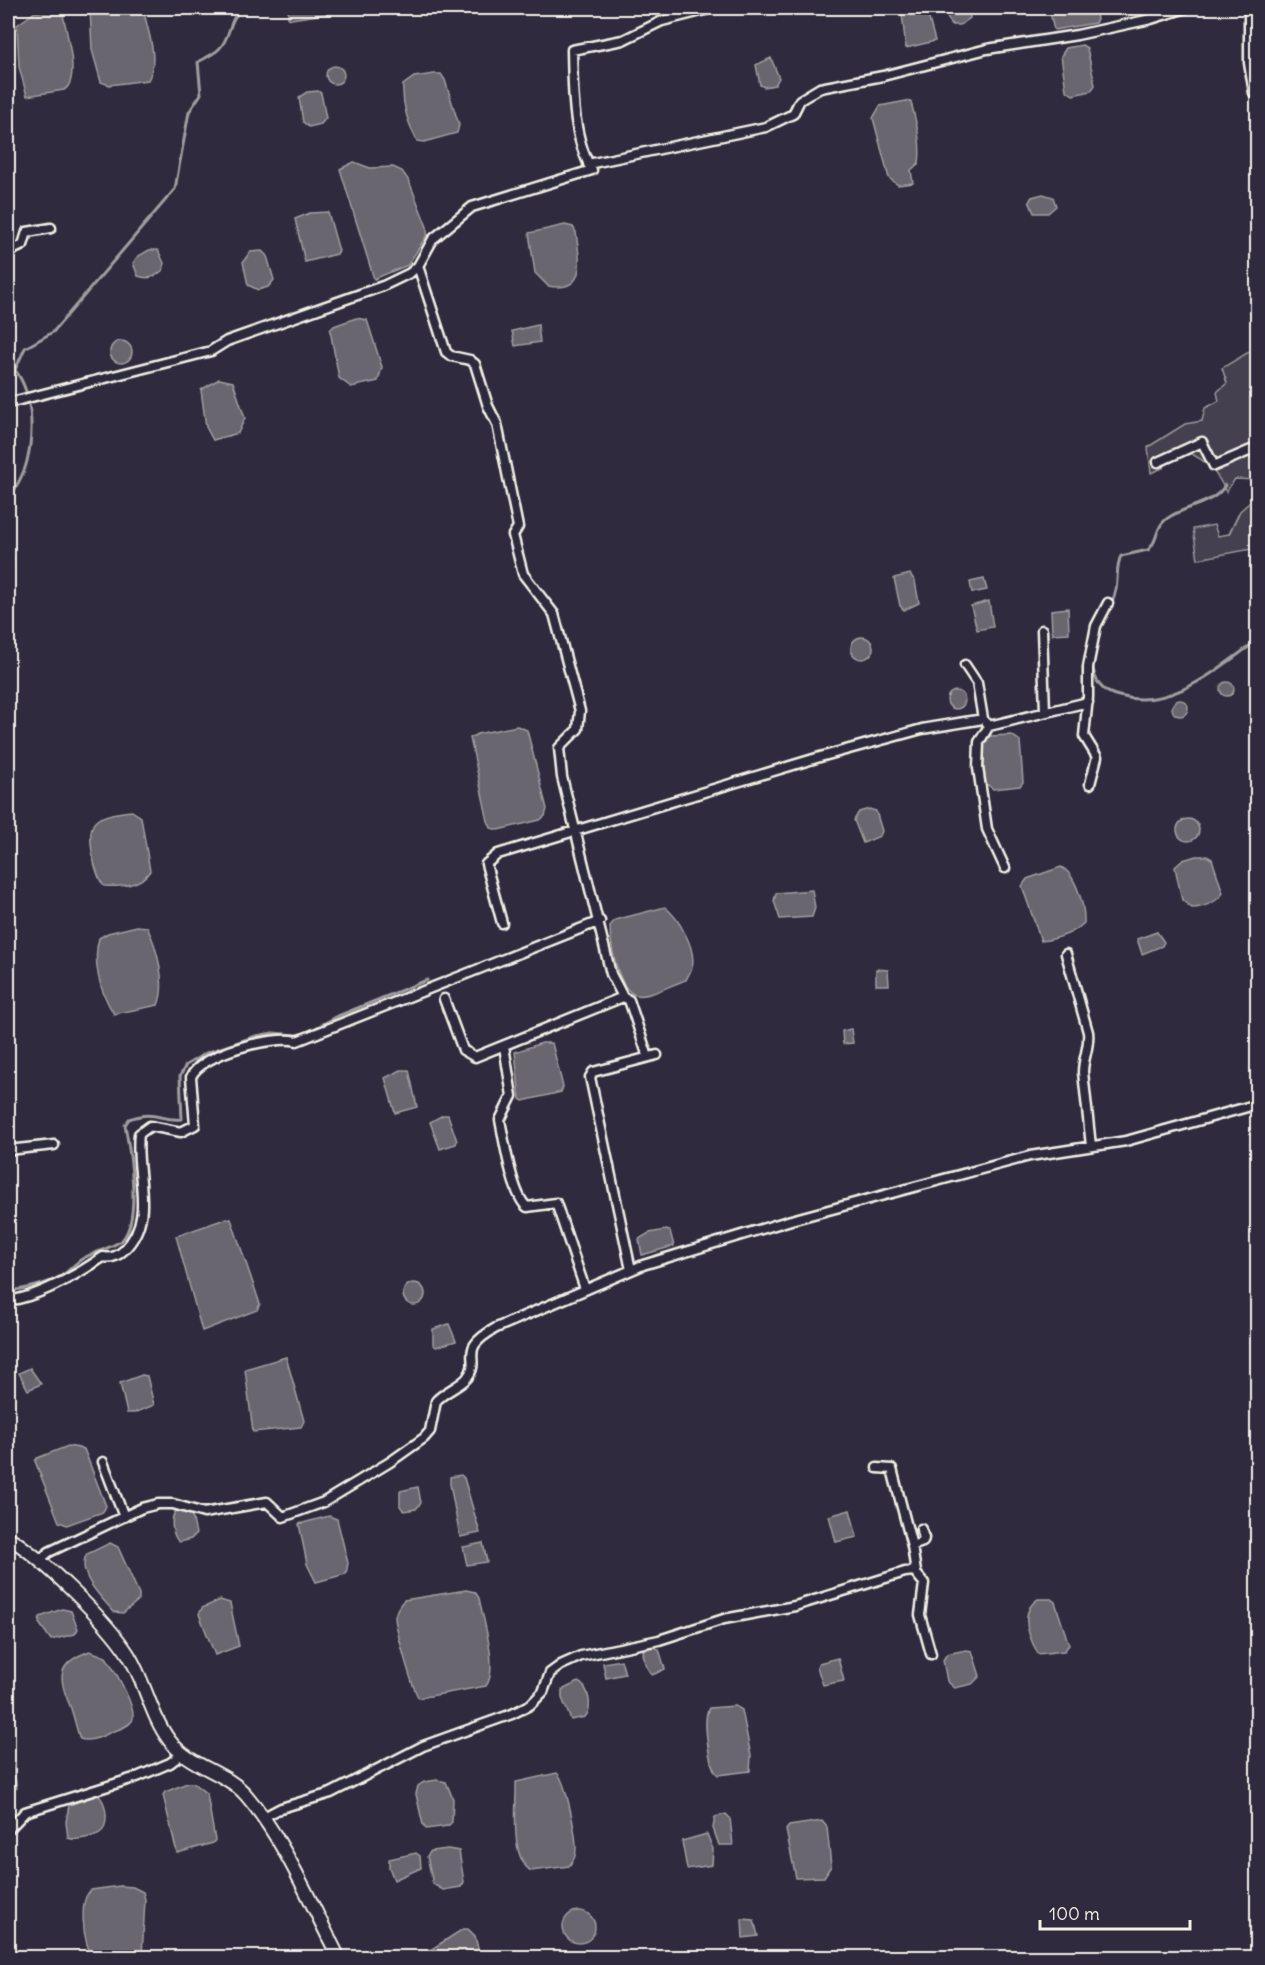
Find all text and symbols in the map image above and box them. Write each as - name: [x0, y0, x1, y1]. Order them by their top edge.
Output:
- scale bar: [1040, 1893, 1190, 1931]
- text: 100 m: [1049, 1902, 1100, 1925]

